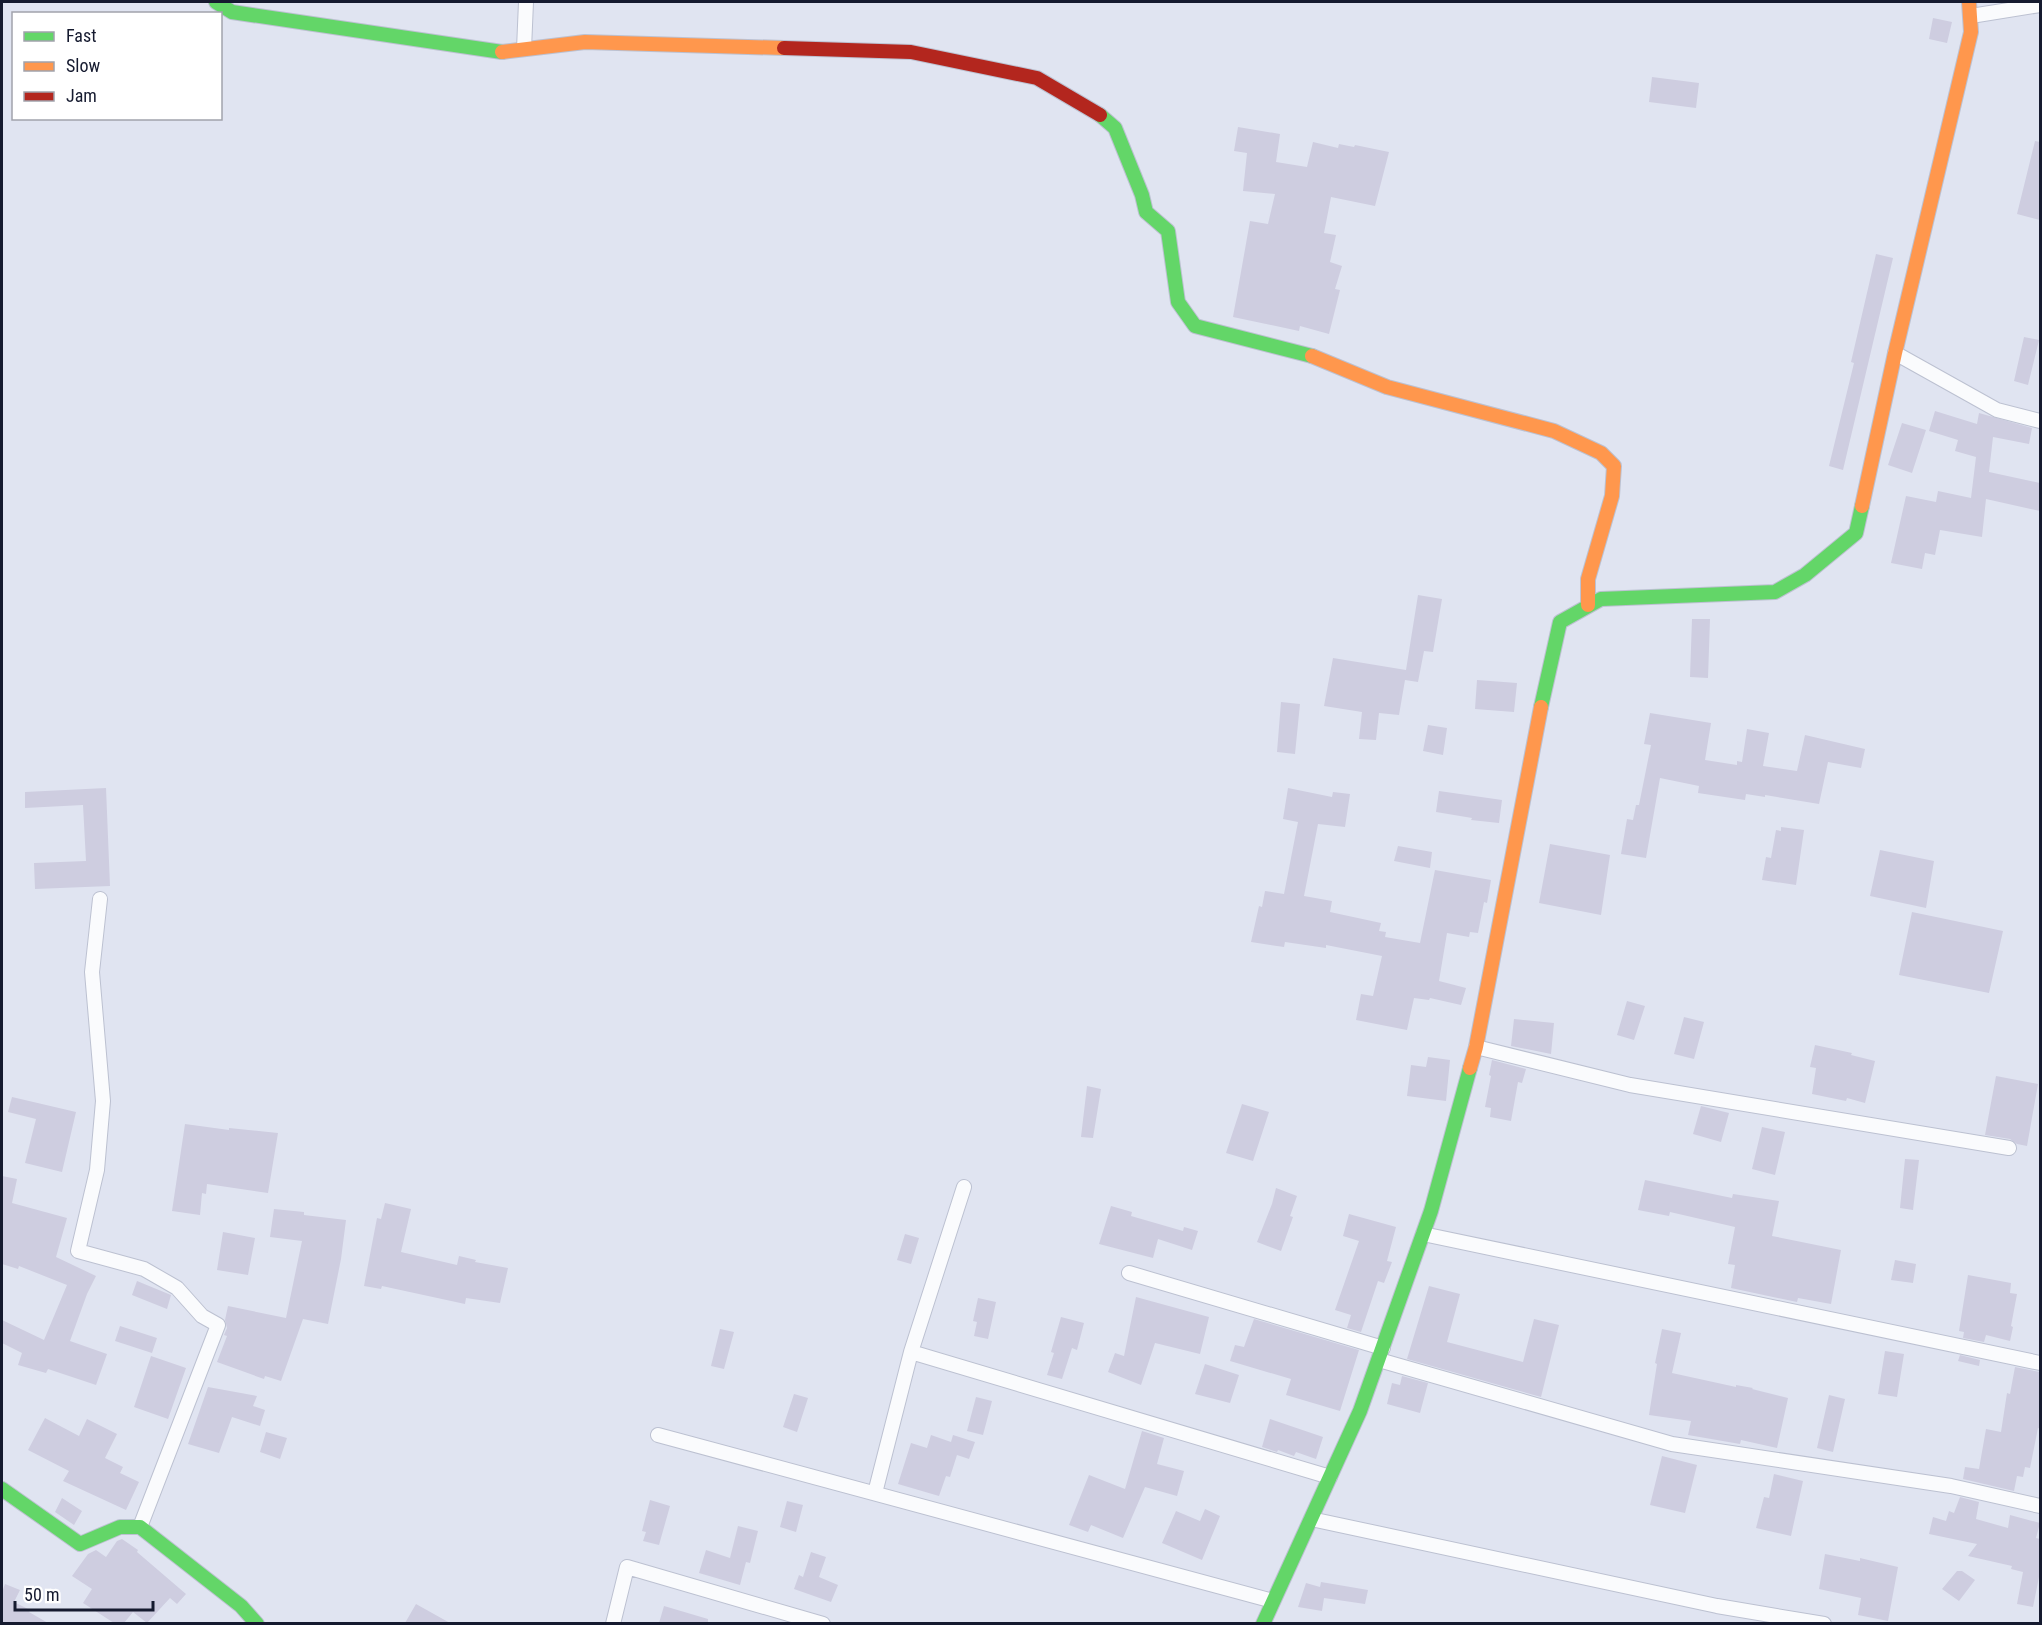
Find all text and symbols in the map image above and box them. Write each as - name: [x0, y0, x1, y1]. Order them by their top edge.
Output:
- legend: [12, 12, 222, 120]
- text: Fast: [66, 25, 97, 46]
- text: Slow: [66, 55, 101, 76]
- text: Jam: [66, 85, 97, 106]
- scale bar: [15, 1574, 153, 1612]
- text: 50 m: [24, 1584, 59, 1605]

